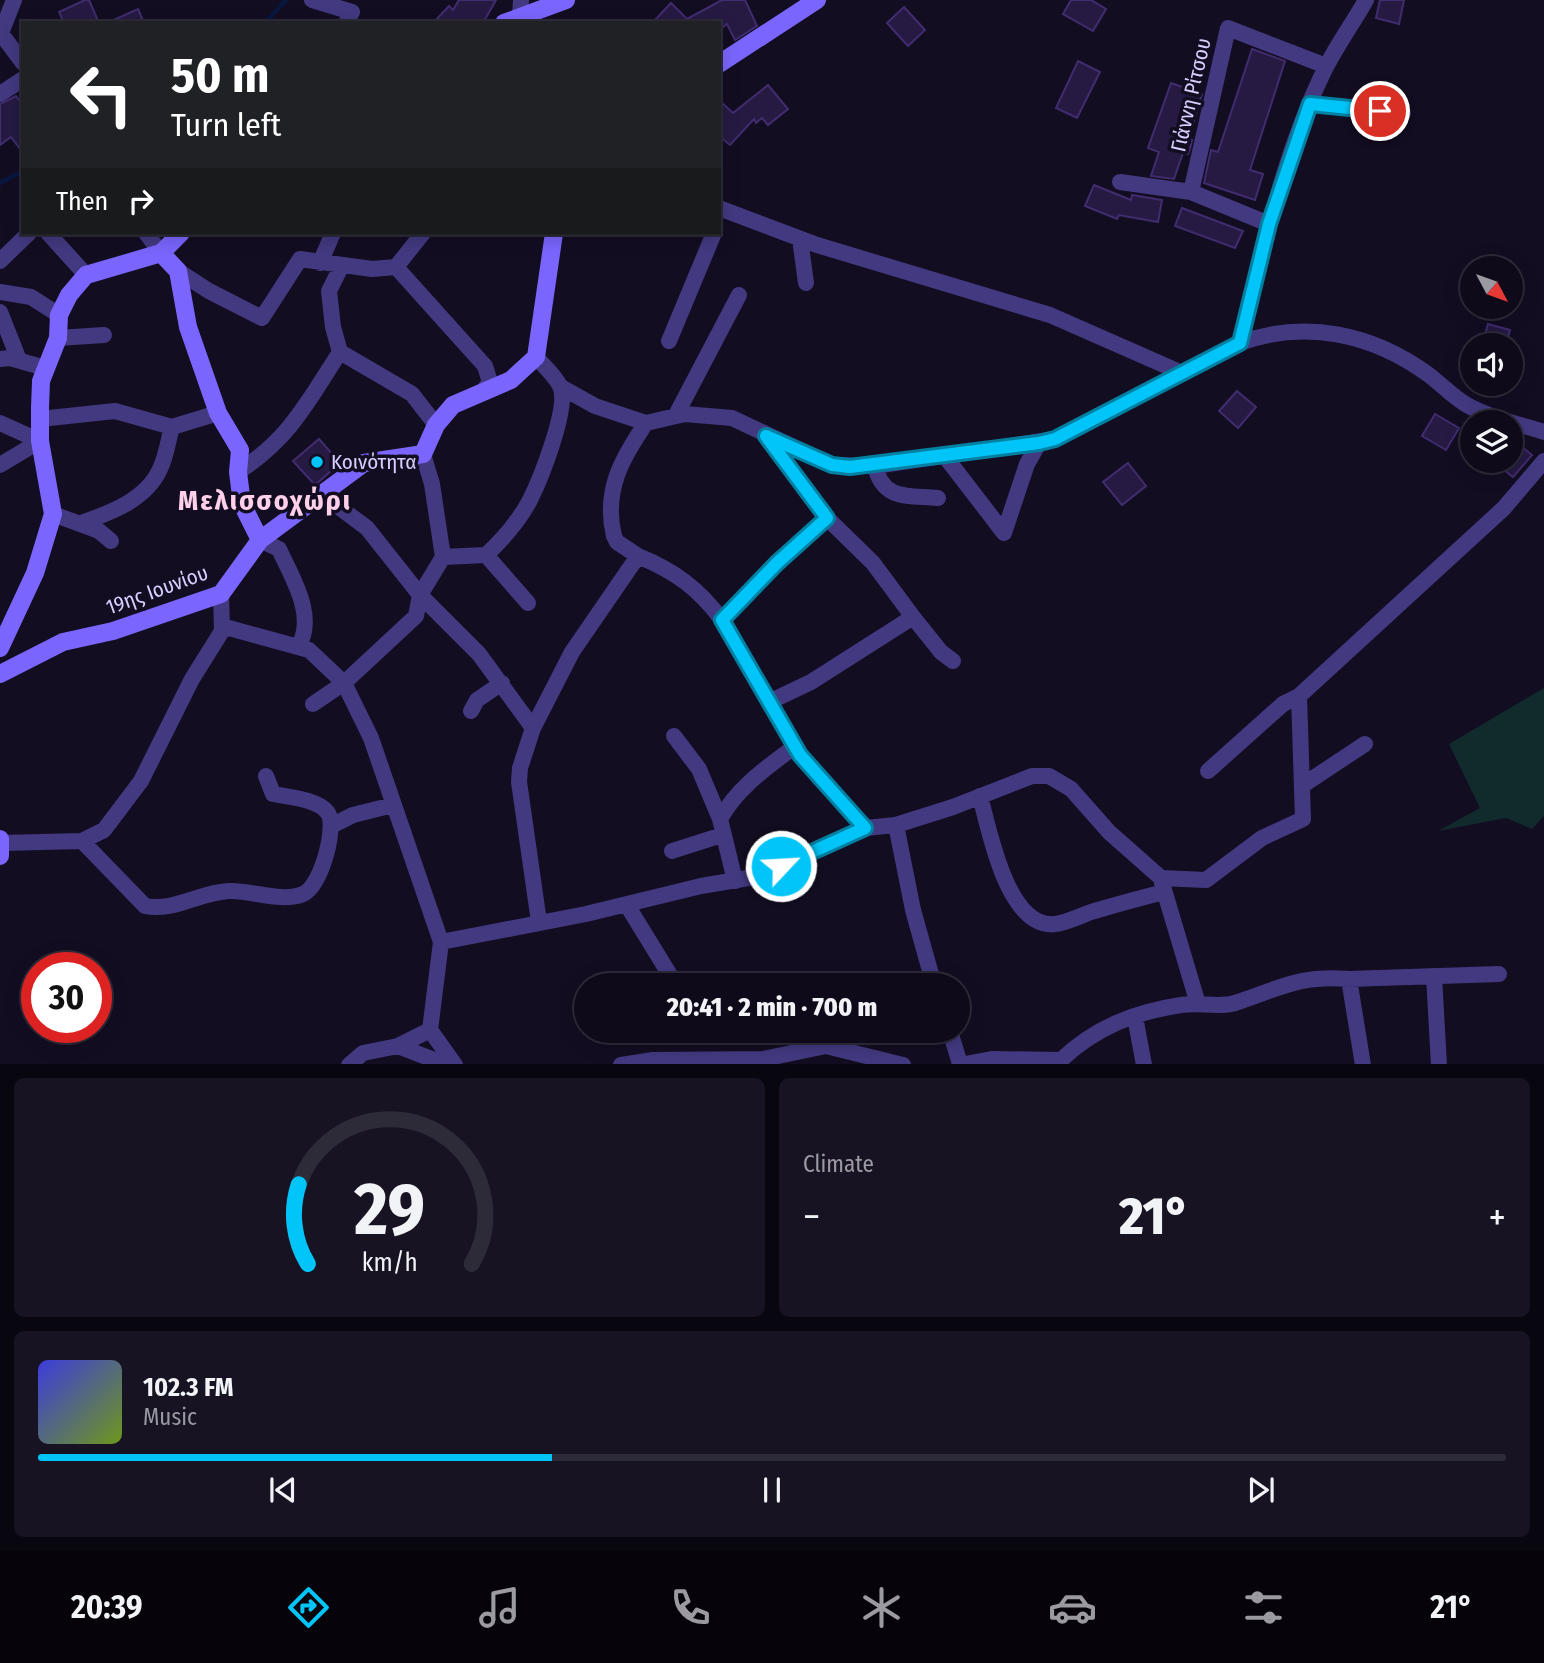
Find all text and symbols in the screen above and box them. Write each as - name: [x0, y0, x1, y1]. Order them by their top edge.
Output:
- street label: Γιάννη Ρίτσου: [1165, 36, 1217, 154]
- text: 50 m: [171, 46, 269, 105]
- icon: left: [56, 49, 147, 140]
- pin: [1350, 81, 1410, 141]
- icon: arrive: [1361, 92, 1399, 130]
- text: Turn left: [171, 106, 281, 144]
- icon: right: [122, 182, 160, 220]
- text: Then: [56, 186, 108, 217]
- north arrow: [1460, 256, 1522, 318]
- map controls: [1460, 256, 1523, 473]
- button: sound: [1460, 333, 1523, 396]
- button: layers: [1460, 410, 1523, 473]
- place label: Κοινότητα: [331, 449, 417, 475]
- marker: Κοινότητα: [309, 454, 325, 470]
- district label: Μελισσοχώρι: [178, 484, 352, 517]
- street label: 19ης Ιουνίου: [102, 560, 212, 620]
- position arrow: [744, 829, 818, 903]
- speed limit sign: 30: [21, 952, 112, 1043]
- text: 20:41 · 2 min · 700 m: [667, 992, 877, 1023]
- text: Climate: [803, 1150, 874, 1178]
- text: 29: [353, 1166, 425, 1253]
- text: 21°: [1119, 1185, 1190, 1248]
- text: −: [803, 1194, 820, 1240]
- text: +: [1489, 1194, 1506, 1240]
- text: km/h: [362, 1247, 417, 1277]
- text: 102.3 FM: [143, 1372, 234, 1403]
- text: Music: [143, 1403, 197, 1431]
- icon: previous: [264, 1471, 302, 1509]
- icon: pause: [753, 1471, 791, 1509]
- icon: next: [1242, 1471, 1280, 1509]
- icon: directions: [284, 1583, 333, 1632]
- icon: music: [475, 1583, 524, 1632]
- icon: phone: [666, 1583, 715, 1632]
- icon: climate: [857, 1583, 906, 1632]
- icon: car: [1048, 1583, 1097, 1632]
- icon: filters: [1239, 1583, 1288, 1632]
- text: 20:39: [71, 1588, 143, 1626]
- text: 21°: [1430, 1588, 1473, 1626]

